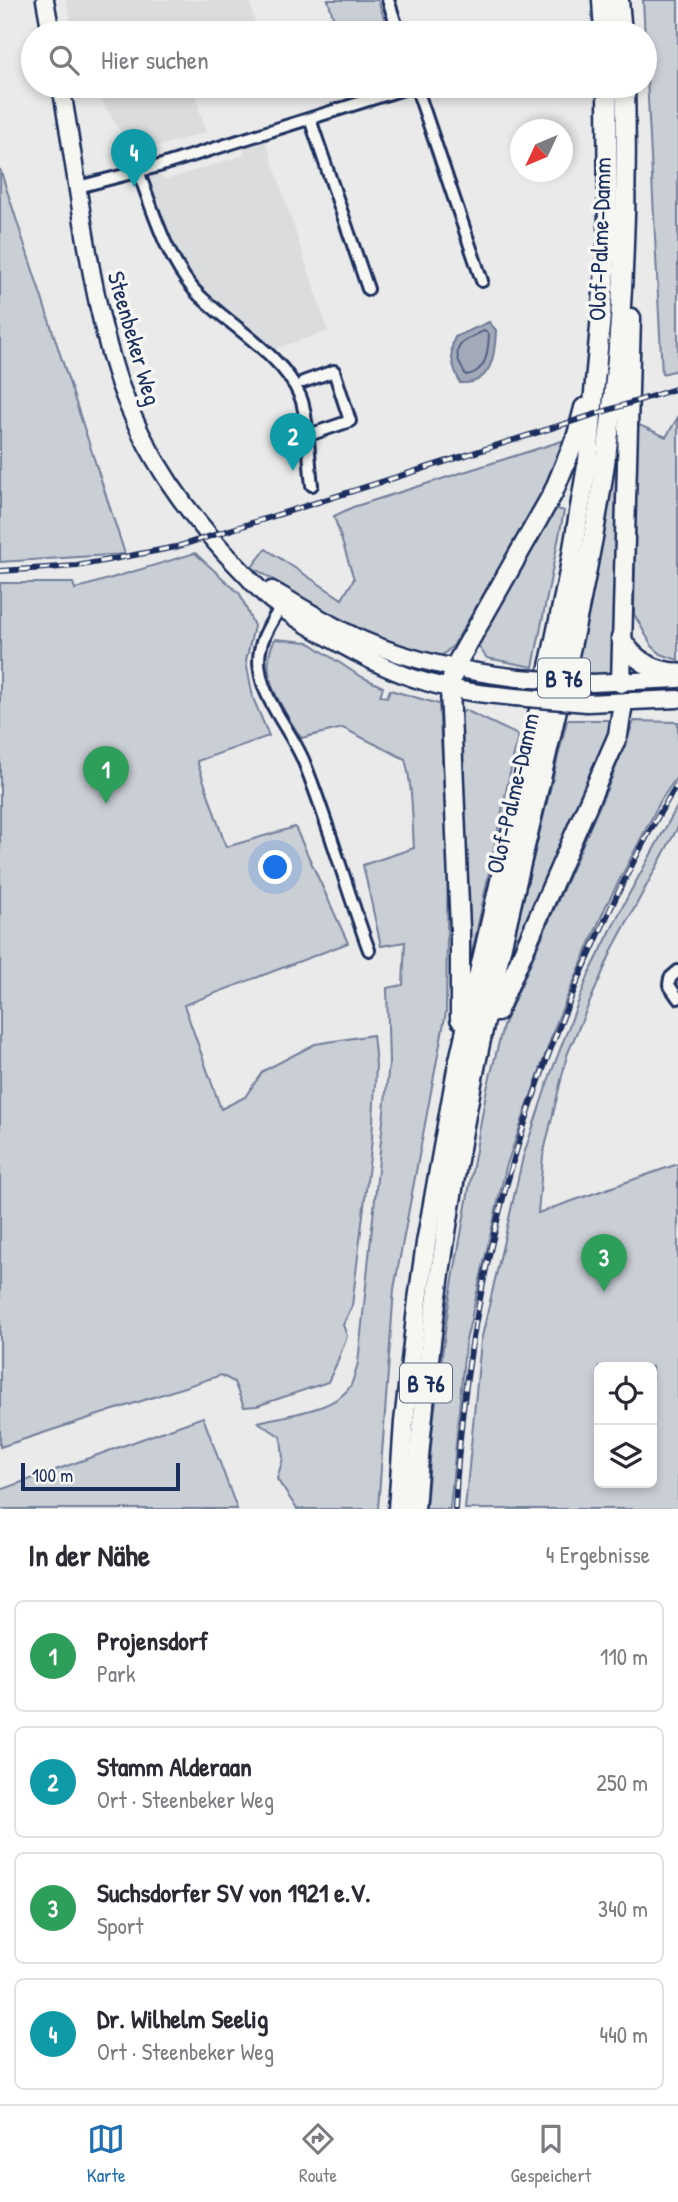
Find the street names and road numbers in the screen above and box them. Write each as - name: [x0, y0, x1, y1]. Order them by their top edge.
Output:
- street label: Olof-Palme-Damm: [580, 156, 618, 322]
- street label: Steenbeker Weg: [101, 267, 169, 409]
- road number: B 76: [538, 658, 590, 698]
- street label: Olof-Palme-Damm: [478, 709, 546, 877]
- road number: B 76: [400, 1364, 452, 1402]

